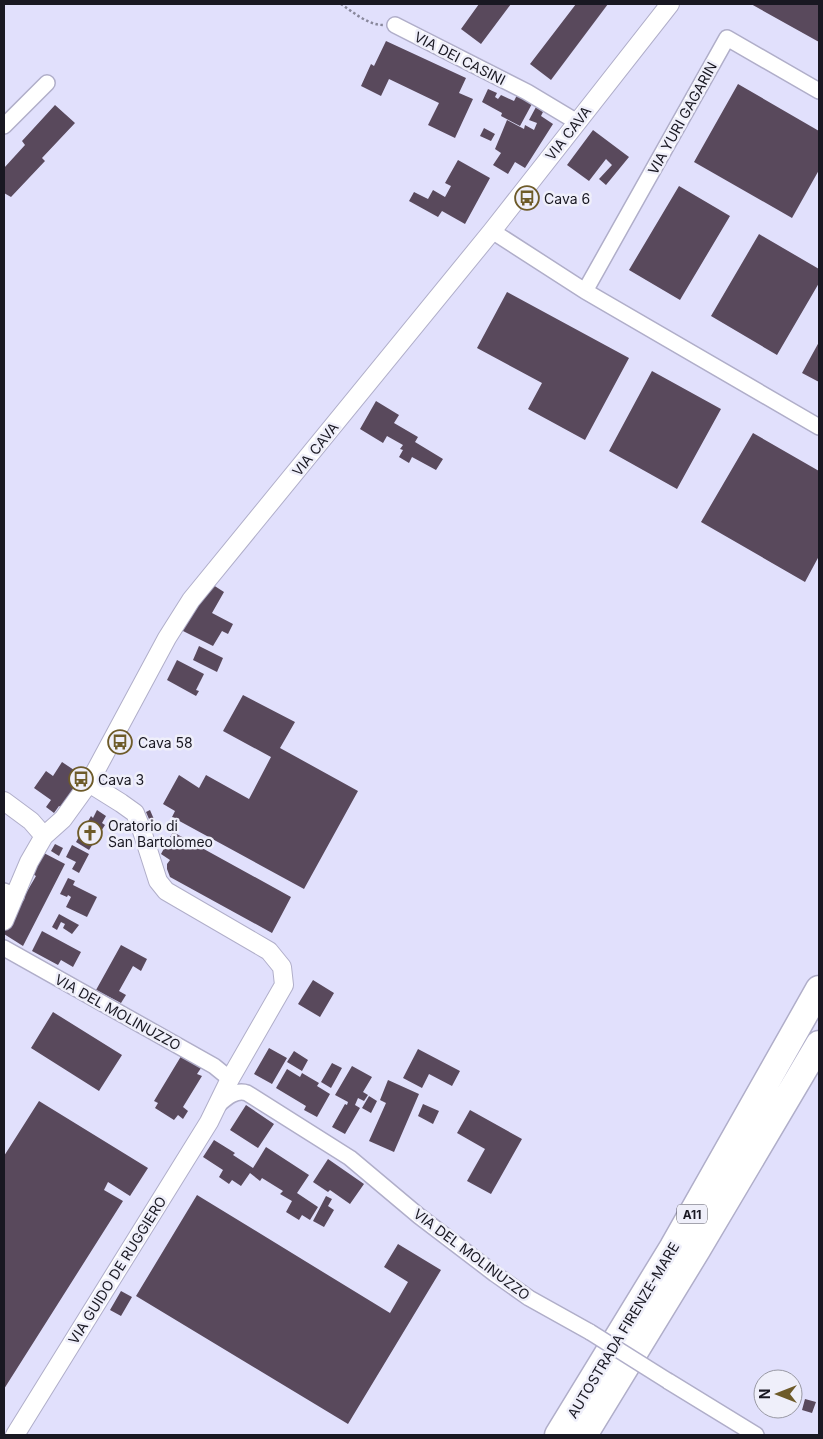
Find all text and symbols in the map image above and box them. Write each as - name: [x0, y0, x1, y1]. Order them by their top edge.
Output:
- street label: VIA DEI CASINI: [412, 28, 508, 88]
- street label: VIA YURI GAGARIN: [644, 59, 720, 177]
- street label: VIA CAVA: [542, 102, 595, 163]
- bus stop icon: Cava 6: [514, 185, 540, 211]
- place label: Cava 6: [544, 190, 590, 207]
- street label: VIA CAVA: [288, 419, 342, 479]
- bus stop icon: Cava 58: [107, 729, 133, 755]
- place label: Cava 58: [138, 734, 193, 751]
- bus stop icon: Cava 3: [68, 766, 94, 792]
- place label: Cava 3: [98, 771, 144, 788]
- place label: Oratorio di San Bartolomeo: [108, 817, 213, 850]
- church icon: Oratorio di San Bartolomeo: [77, 820, 103, 846]
- street label: VIA DEL MOLINUZZO: [52, 970, 184, 1054]
- street label: VIA GUIDO DE RUGGIERO: [64, 1193, 170, 1347]
- road number: A11: [677, 1204, 707, 1224]
- street label: VIA DEL MOLINUZZO: [410, 1205, 534, 1303]
- street label: AUTOSTRADA FIRENZE-MARE: [564, 1239, 682, 1421]
- north arrow: [753, 1369, 803, 1419]
- text: N: [756, 1389, 773, 1399]

